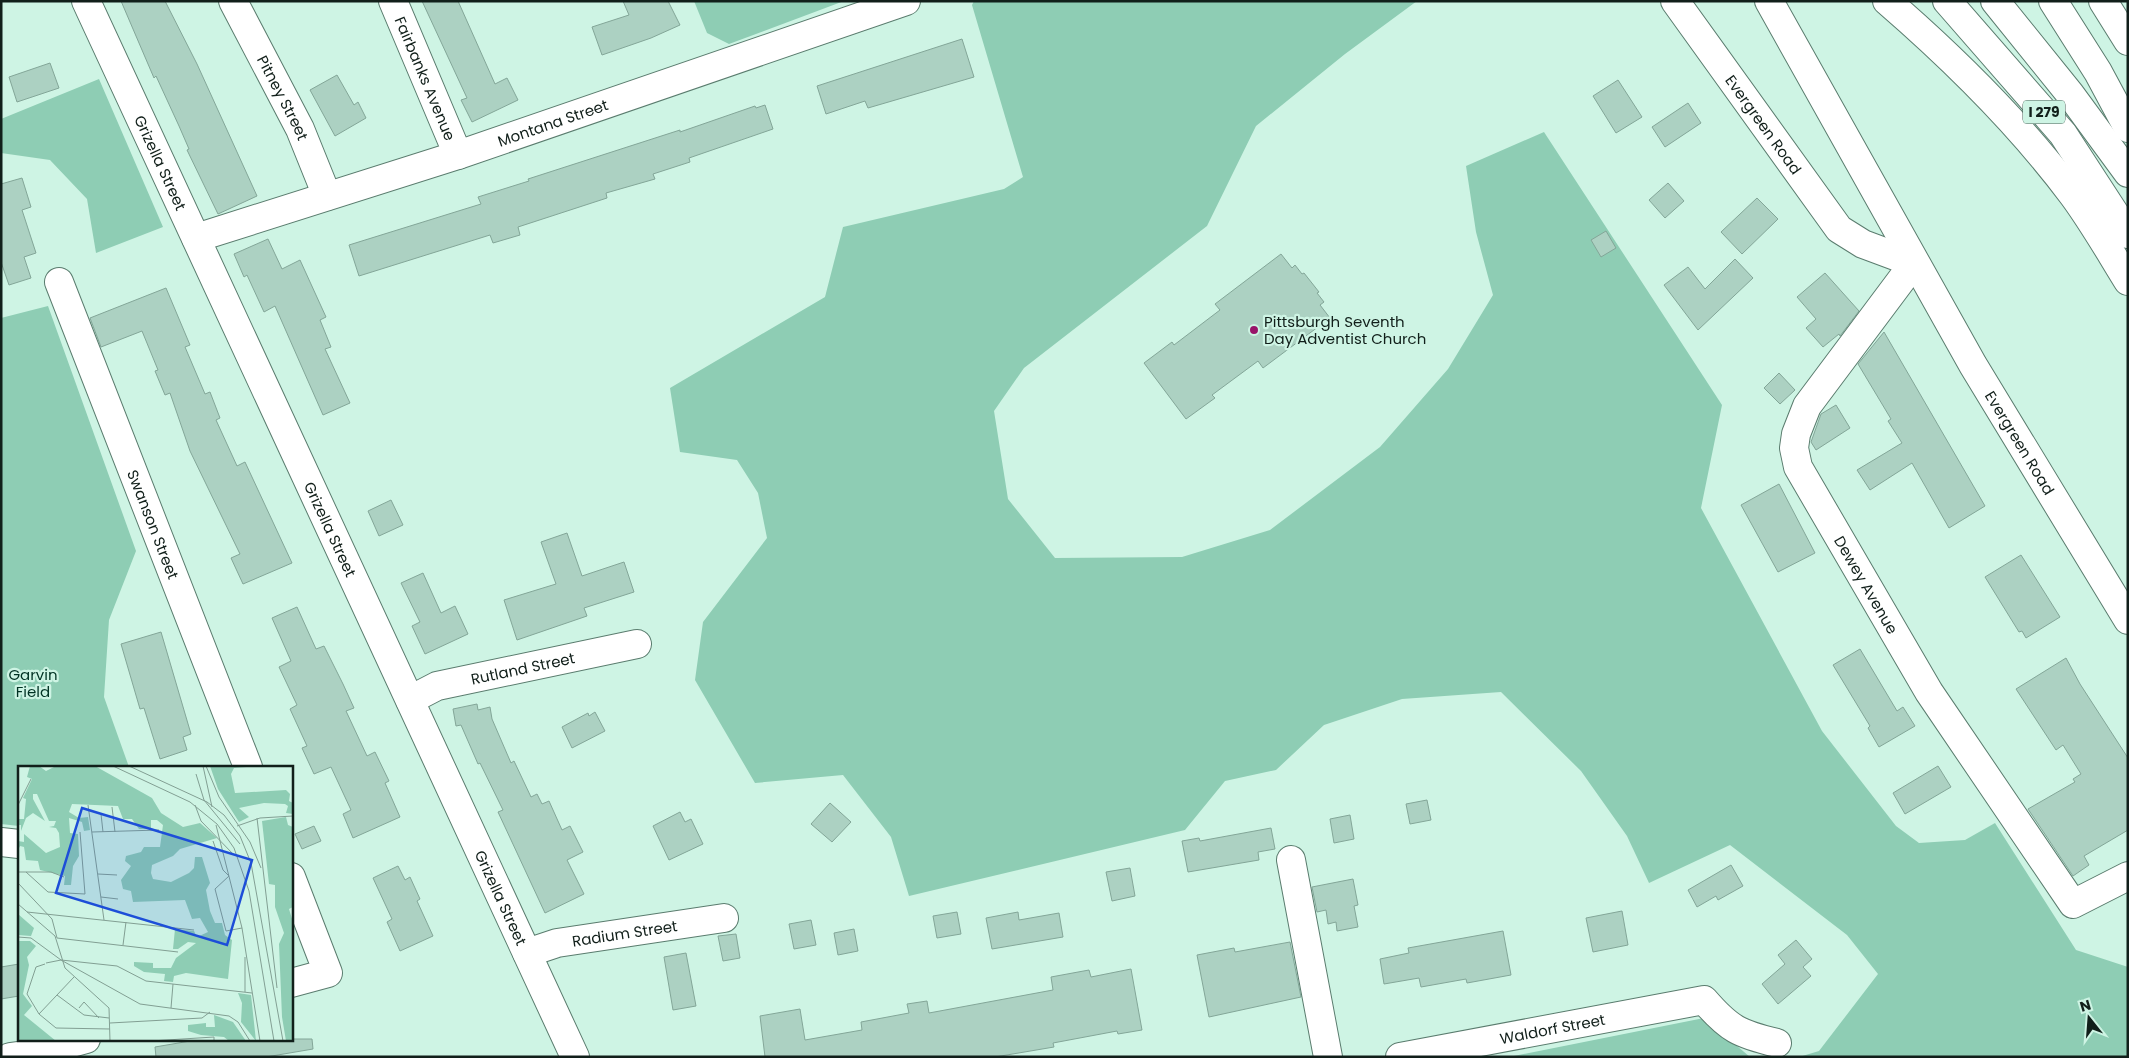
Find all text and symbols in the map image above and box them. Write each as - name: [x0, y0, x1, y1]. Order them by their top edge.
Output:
- street label: Fairbanks Avenue: [390, 13, 461, 144]
- street label: Pitney Street: [253, 51, 314, 143]
- street label: Evergreen Road: [1721, 70, 1807, 178]
- street label: Montana Street: [495, 94, 611, 151]
- road number: I 279: [2023, 100, 2065, 124]
- street label: Grizella Street: [130, 112, 192, 214]
- place label: Pittsburgh Seventh Day Adventist Church: [1264, 311, 1426, 349]
- marker: Pittsburgh Seventh Day Adventist Church: [1248, 324, 1260, 336]
- street label: Evergreen Road: [1980, 387, 2060, 498]
- street label: Swanson Street: [123, 466, 184, 582]
- street label: Grizella Street: [299, 478, 362, 580]
- street label: Dewey Avenue: [1830, 532, 1903, 638]
- street label: Rutland Street: [469, 647, 577, 689]
- park label: Garvin Field: [8, 664, 58, 702]
- inset map: [18, 766, 292, 1040]
- street label: Grizella Street: [470, 847, 532, 949]
- street label: Radium Street: [571, 915, 679, 951]
- north arrow: [2064, 993, 2114, 1043]
- text: N: [2077, 994, 2093, 1017]
- street label: Waldorf Street: [1498, 1008, 1607, 1049]

